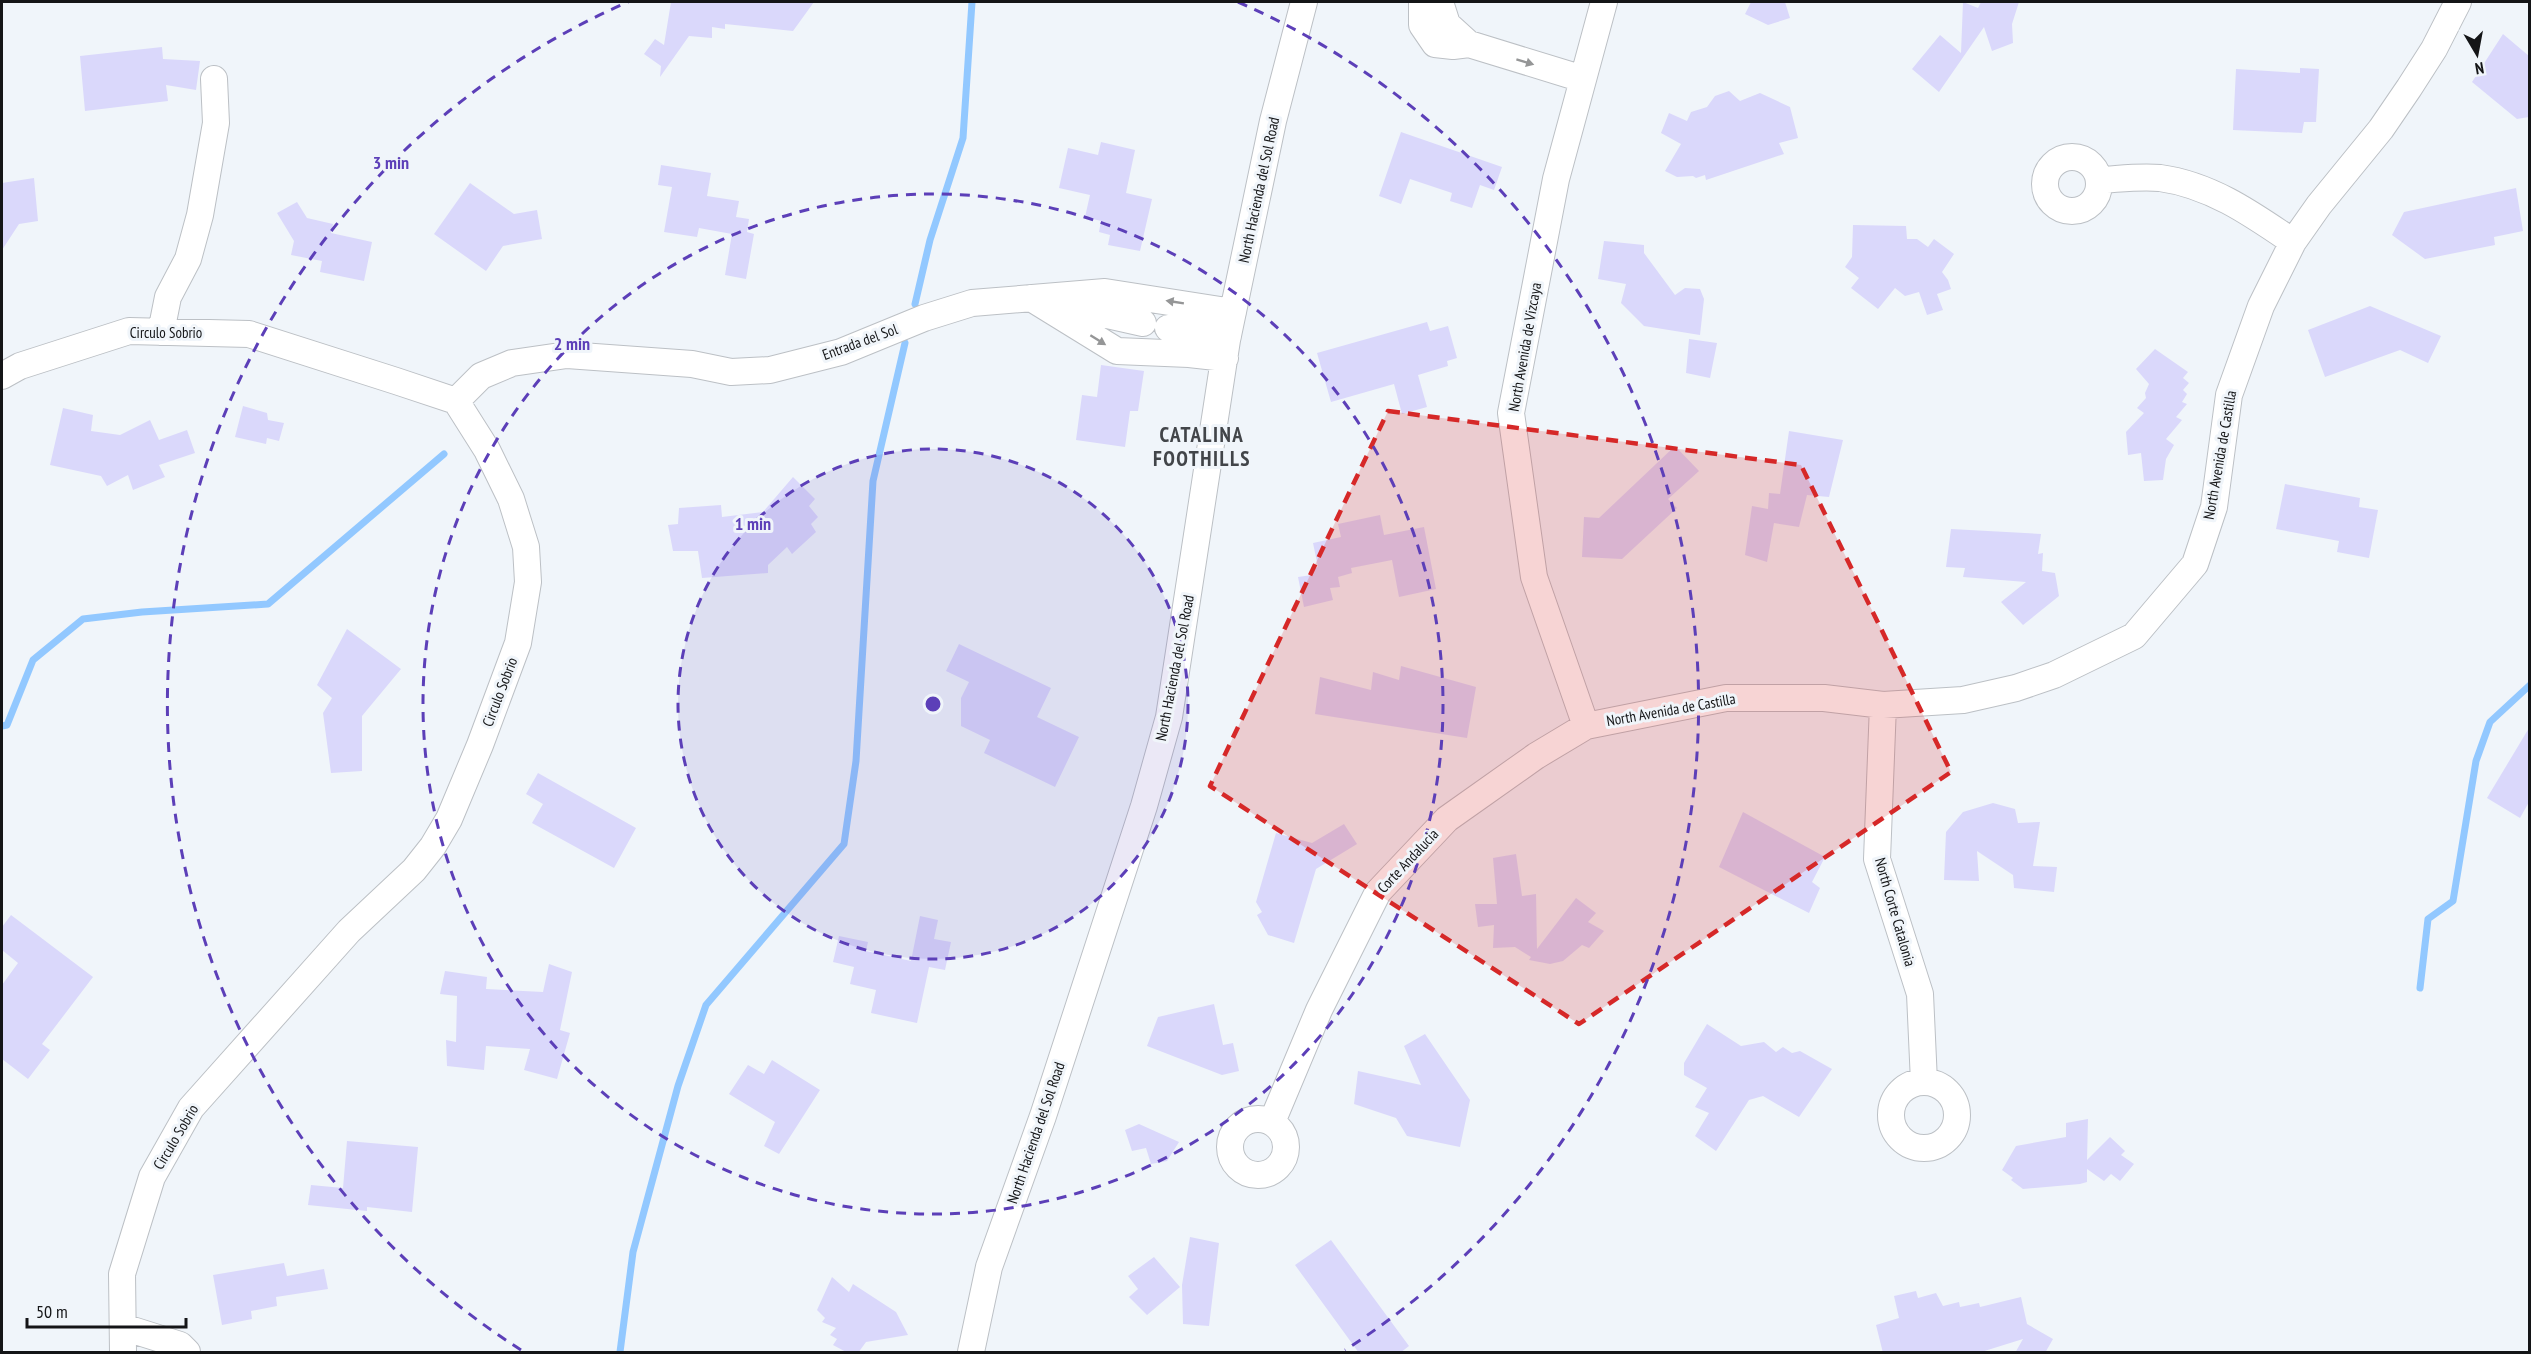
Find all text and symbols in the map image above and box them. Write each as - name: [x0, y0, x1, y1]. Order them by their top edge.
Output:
- north arrow: [2447, 24, 2507, 84]
- one-way arrow: [1516, 58, 1534, 67]
- text: N: [2474, 58, 2486, 79]
- street label: North Hacienda del Sol Road: [1234, 115, 1283, 265]
- text: 3 min: [373, 151, 409, 174]
- street label: North Avenida de Vizcaya: [1504, 281, 1545, 413]
- one-way arrow: [1166, 298, 1185, 307]
- street label: Entrada del Sol: [820, 319, 901, 364]
- street label: Circulo Sobrio: [130, 323, 202, 342]
- text: 2 min: [554, 332, 590, 355]
- one-way arrow: [1090, 334, 1106, 345]
- street label: North Avenida de Castilla: [2199, 389, 2240, 521]
- district label: CATALINA FOOTHILLS: [1153, 421, 1251, 472]
- text: 1 min: [735, 512, 771, 535]
- street label: North Hacienda del Sol Road: [1151, 593, 1198, 743]
- street label: Circulo Sobrio: [478, 655, 521, 729]
- street label: North Avenida de Castilla: [1605, 689, 1737, 730]
- centre of rings: [923, 694, 943, 714]
- street label: Corte Andalucia: [1373, 825, 1442, 897]
- street label: North Corte Catalonia: [1871, 855, 1920, 968]
- street label: North Hacienda del Sol Road: [1002, 1060, 1069, 1206]
- street label: Circulo Sobrio: [149, 1101, 202, 1173]
- scale bar: [27, 1291, 186, 1329]
- text: 50 m: [36, 1300, 68, 1323]

